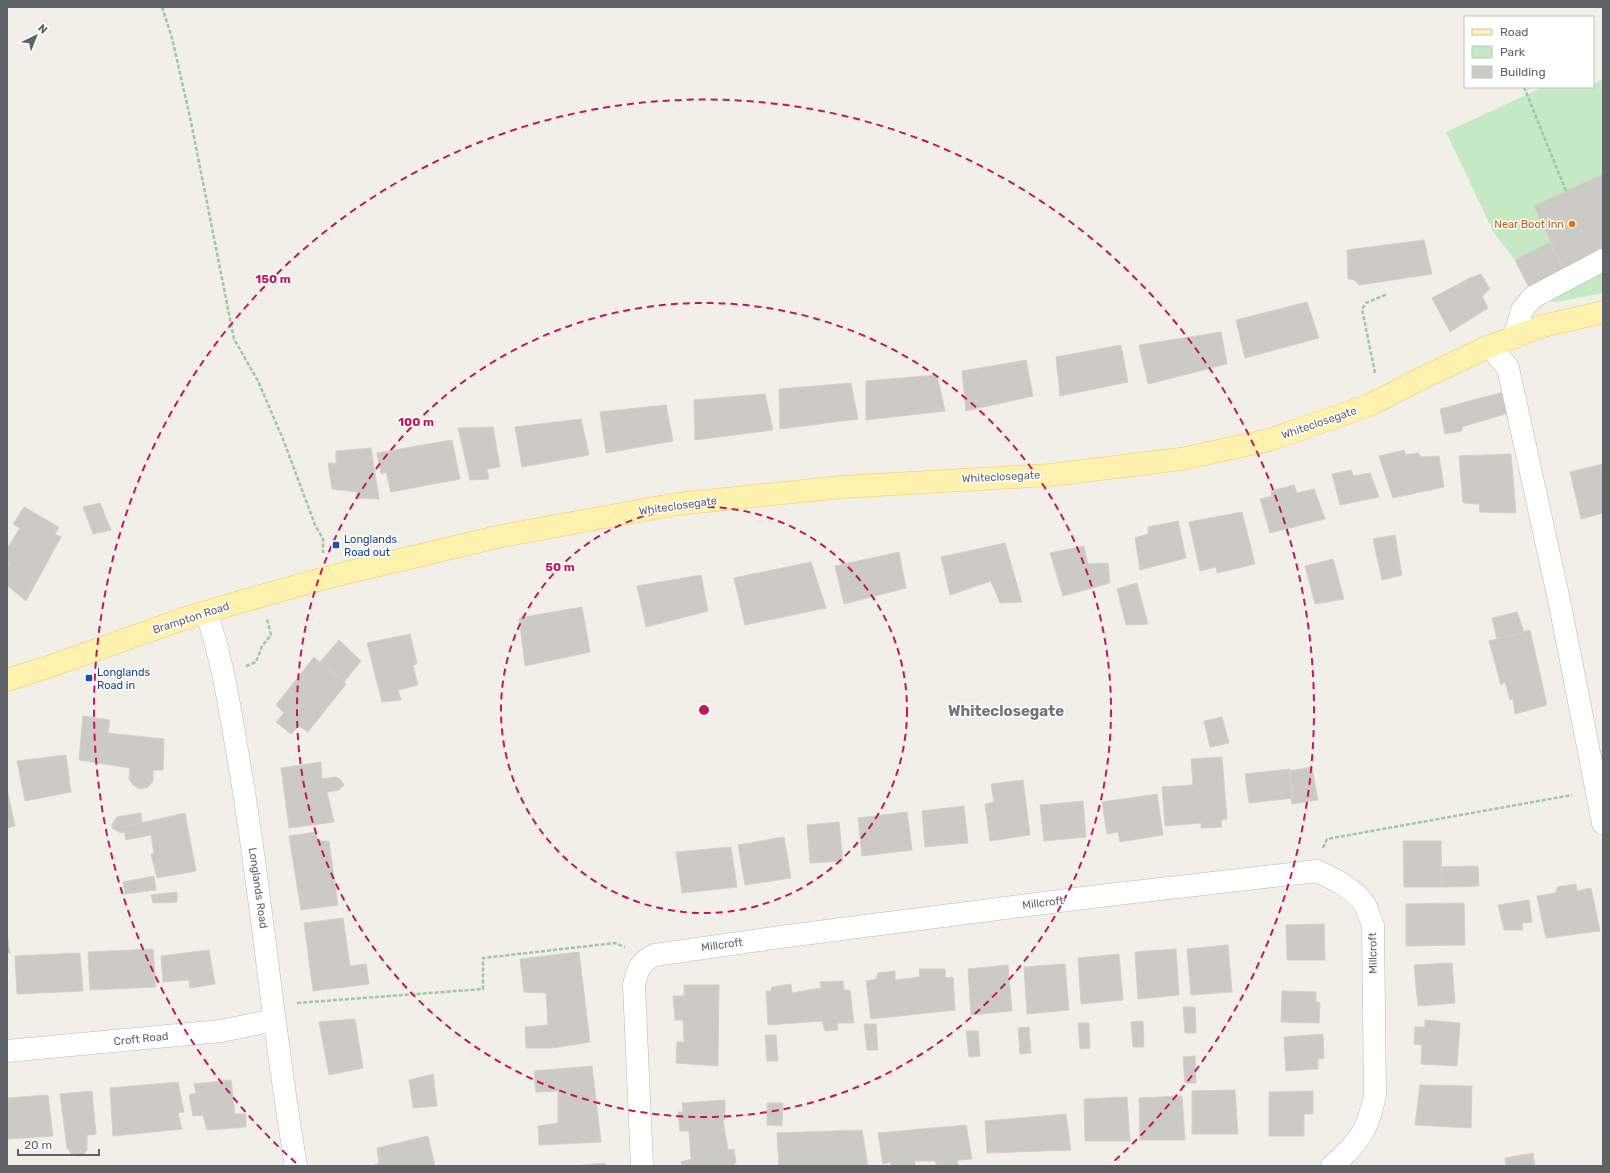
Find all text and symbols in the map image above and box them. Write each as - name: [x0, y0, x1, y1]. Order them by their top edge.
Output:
- north arrow: [16, 16, 56, 56]
- legend: [1464, 16, 1594, 88]
- text: N: [35, 22, 50, 37]
- text: Road: [1500, 25, 1528, 39]
- text: Park: [1500, 45, 1526, 59]
- text: Building: [1500, 65, 1546, 79]
- place label: Near Boot Inn: [1494, 218, 1564, 231]
- marker: Near Boot Inn: [1567, 219, 1577, 229]
- text: 150 m: [255, 272, 291, 286]
- street label: Whiteclosegate: [1280, 404, 1358, 442]
- text: 100 m: [398, 415, 434, 429]
- street label: Whiteclosegate: [961, 468, 1041, 486]
- street label: Whiteclosegate: [638, 494, 718, 518]
- place label: Longlands Road out: [344, 533, 398, 559]
- marker: Longlands Road out: [331, 540, 341, 550]
- text: 50 m: [545, 560, 575, 574]
- street label: Brampton Road: [151, 599, 231, 637]
- place label: Longlands Road in: [97, 666, 151, 692]
- marker: Longlands Road in: [84, 673, 94, 683]
- district label: Whiteclosegate: [948, 702, 1064, 720]
- centre of rings: [697, 703, 711, 717]
- street label: Longlands Road: [246, 847, 270, 929]
- street label: Millcroft: [1022, 894, 1065, 912]
- street label: Millcroft: [1366, 931, 1380, 974]
- street label: Millcroft: [700, 936, 744, 954]
- street label: Croft Road: [113, 1030, 169, 1048]
- scale bar: [18, 1131, 99, 1157]
- text: 20 m: [24, 1138, 52, 1152]

